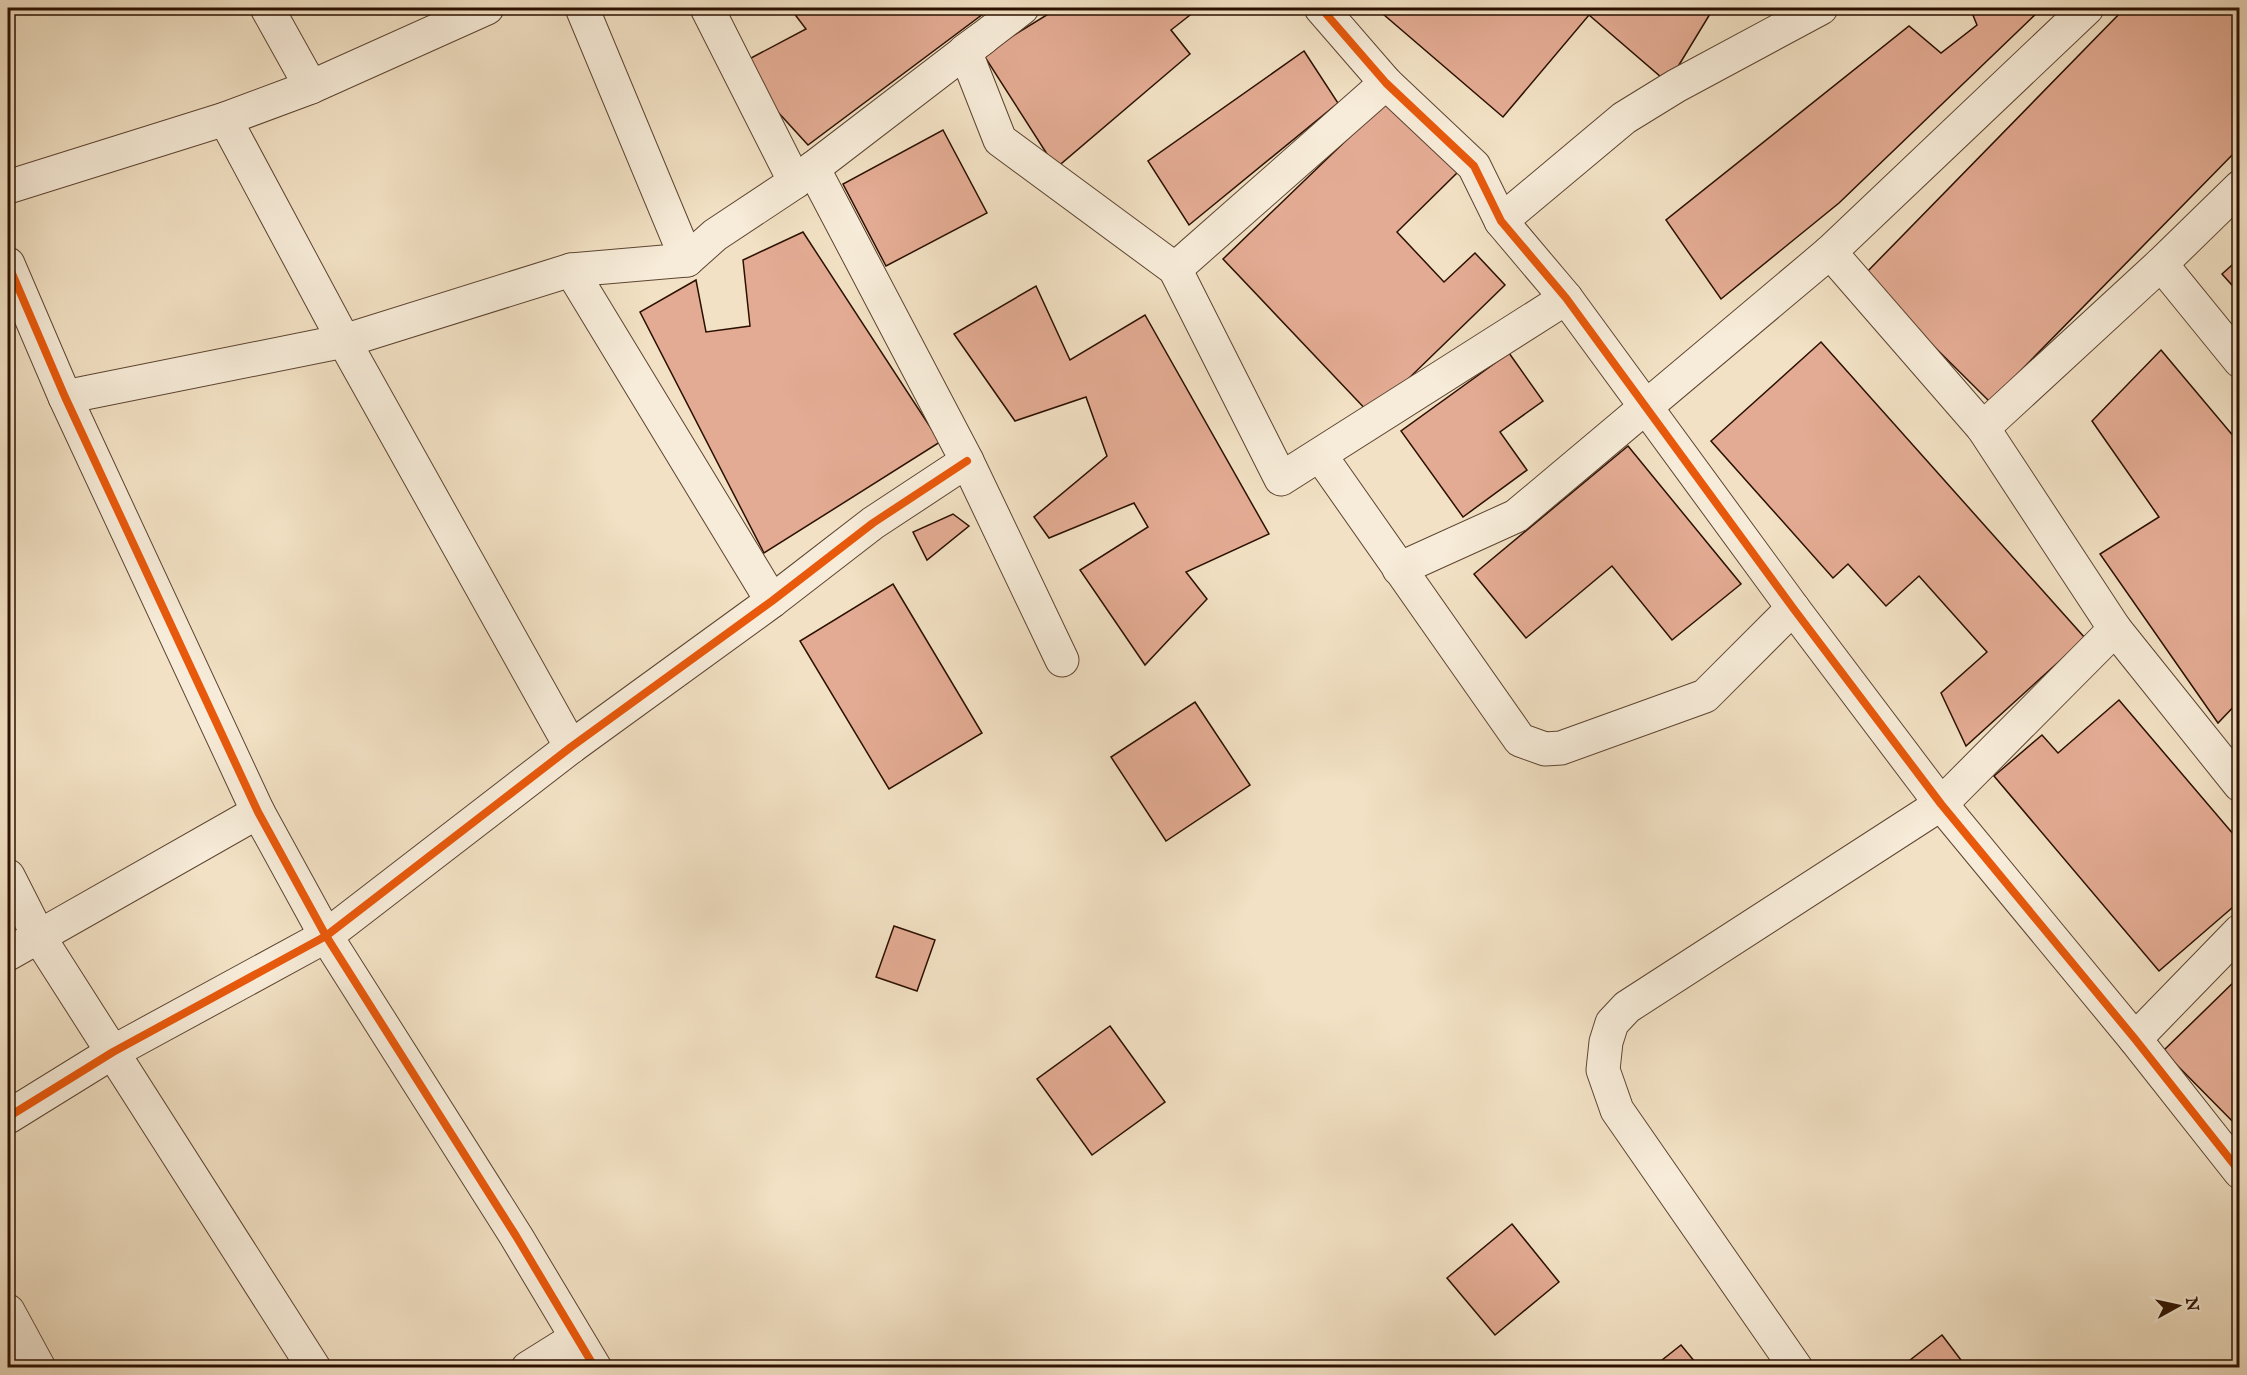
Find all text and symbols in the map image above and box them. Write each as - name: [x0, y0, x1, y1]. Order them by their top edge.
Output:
- north arrow: [2148, 1276, 2208, 1336]
- text: N: [2180, 1295, 2202, 1313]

